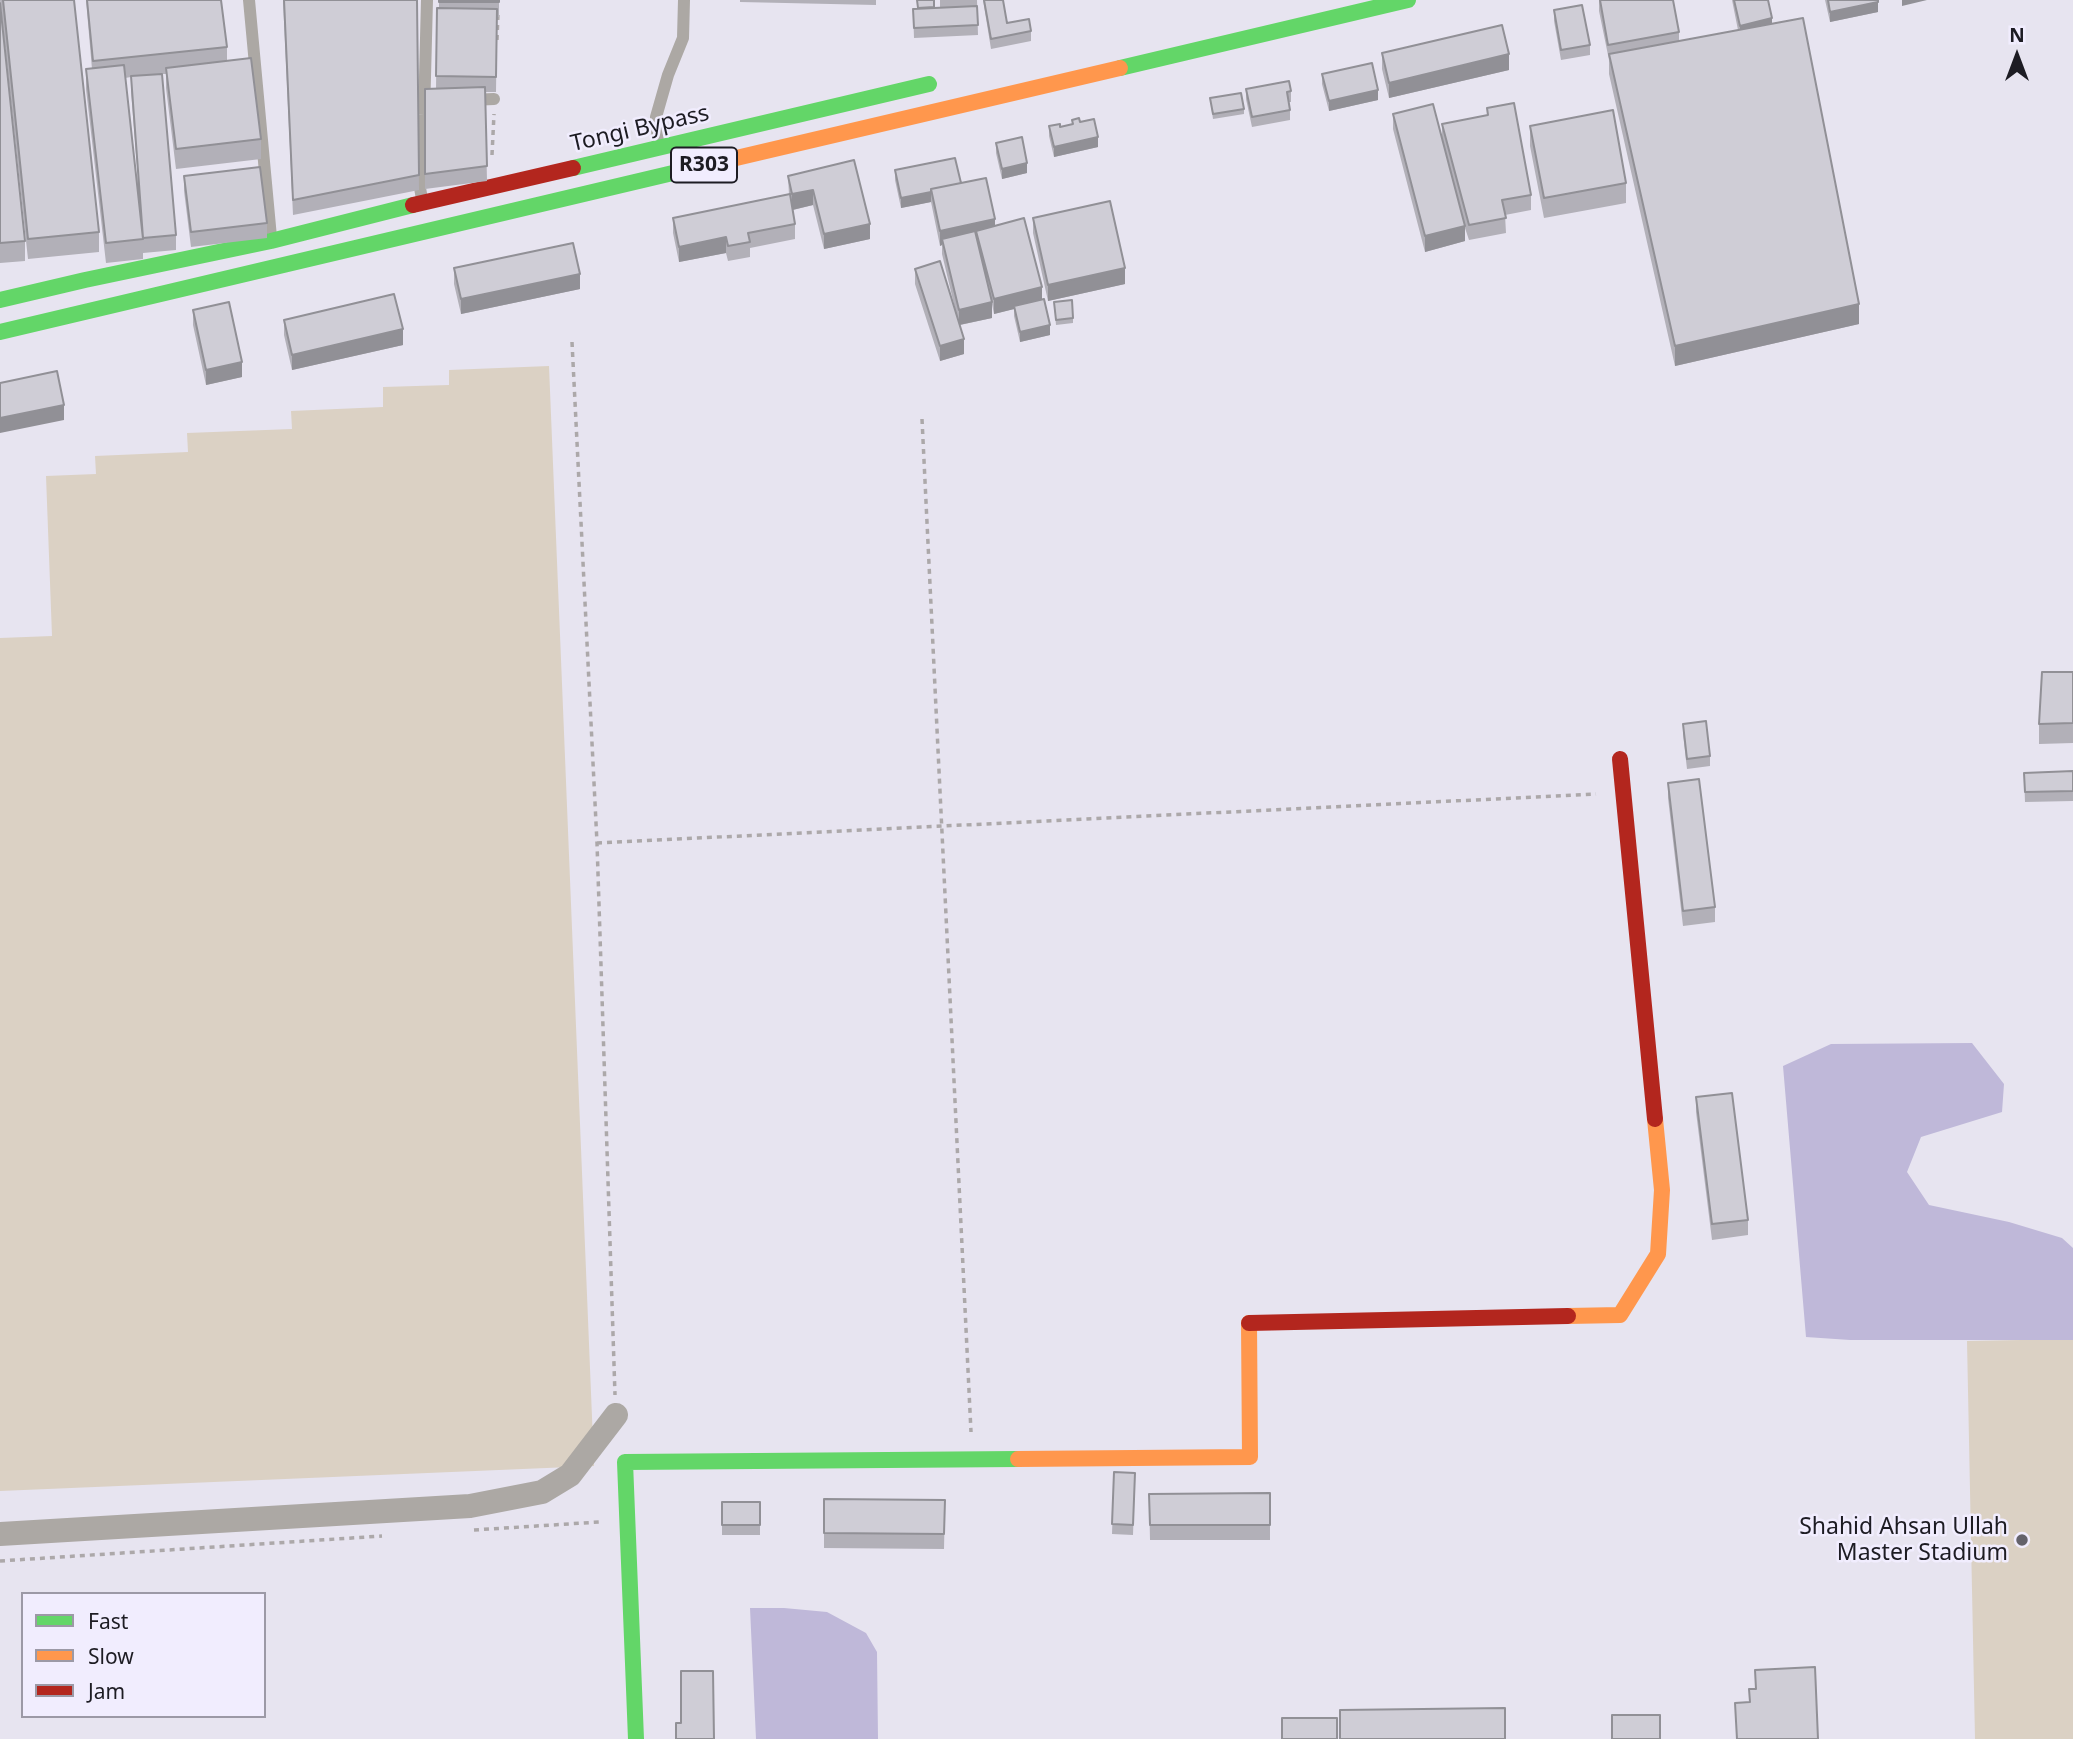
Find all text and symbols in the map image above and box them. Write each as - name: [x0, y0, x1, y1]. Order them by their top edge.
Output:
- north arrow: [1982, 21, 2052, 91]
- text: N: [2009, 22, 2025, 48]
- street label: Tongi Bypass: [568, 100, 712, 158]
- road number: R303: [671, 148, 737, 182]
- place label: Shahid Ahsan Ullah Master Stadium: [1799, 1513, 2008, 1567]
- marker: Shahid Ahsan Ullah Master Stadium: [2014, 1532, 2030, 1548]
- legend: [21, 1592, 266, 1718]
- text: Fast: [88, 1607, 128, 1635]
- text: Slow: [88, 1642, 134, 1670]
- text: Jam: [88, 1677, 125, 1705]

